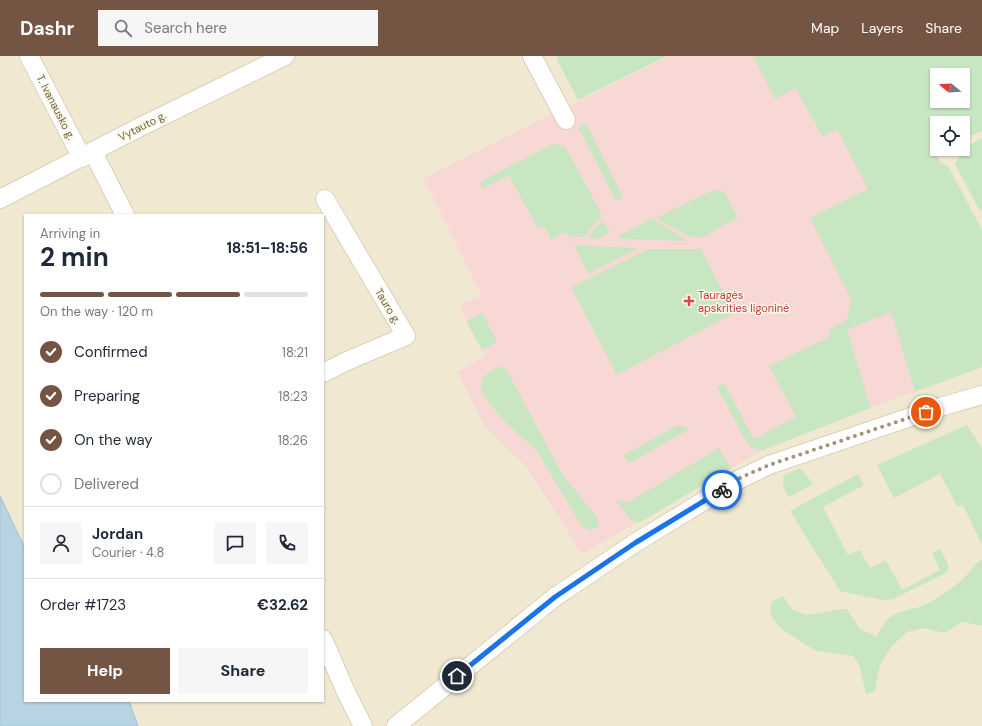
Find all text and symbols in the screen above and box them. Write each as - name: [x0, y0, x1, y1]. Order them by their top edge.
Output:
- search box: [98, 10, 378, 46]
- text: Dashr: [20, 16, 74, 41]
- icon: search: [112, 17, 134, 39]
- text: Search here: [144, 18, 227, 38]
- text: Map: [811, 19, 839, 37]
- text: Layers: [861, 19, 903, 37]
- text: Share: [925, 19, 962, 37]
- north arrow: [930, 68, 970, 108]
- map controls: [930, 68, 970, 156]
- street label: T. Ivanausko g.: [34, 72, 78, 142]
- street label: Vytauto g.: [116, 108, 168, 144]
- button: locate: [930, 116, 970, 156]
- text: Arriving in: [40, 225, 100, 242]
- text: 18:51–18:56: [226, 238, 308, 258]
- text: 2 min: [40, 240, 109, 274]
- street label: Tauro g.: [372, 286, 404, 326]
- place label: Tauragės apskrities ligoninė: [698, 288, 789, 315]
- marker: Tauragės apskrities ligoninė: [683, 295, 695, 307]
- text: On the way · 120 m: [40, 303, 153, 320]
- icon: check: [40, 341, 62, 363]
- text: Confirmed: [74, 342, 148, 362]
- text: 18:21: [282, 344, 308, 361]
- icon: check: [40, 385, 62, 407]
- text: Preparing: [74, 386, 140, 406]
- text: 18:23: [278, 388, 308, 405]
- pin: [909, 395, 943, 429]
- icon: bag: [915, 401, 937, 423]
- icon: check: [40, 429, 62, 451]
- text: On the way: [74, 430, 153, 450]
- text: 18:26: [278, 432, 308, 449]
- courier: [702, 470, 742, 510]
- text: Delivered: [74, 474, 139, 494]
- icon: bike: [711, 479, 733, 501]
- button: person: [40, 522, 82, 564]
- button: chat: [214, 522, 256, 564]
- button: phone: [266, 522, 308, 564]
- text: Jordan: [92, 524, 143, 544]
- text: Courier · 4.8: [92, 544, 164, 561]
- text: Order #1723: [40, 595, 126, 615]
- text: €32.62: [257, 595, 308, 615]
- button: Help: [40, 648, 170, 694]
- button: Share: [178, 648, 308, 694]
- pin: [440, 659, 474, 693]
- icon: home: [446, 665, 468, 687]

